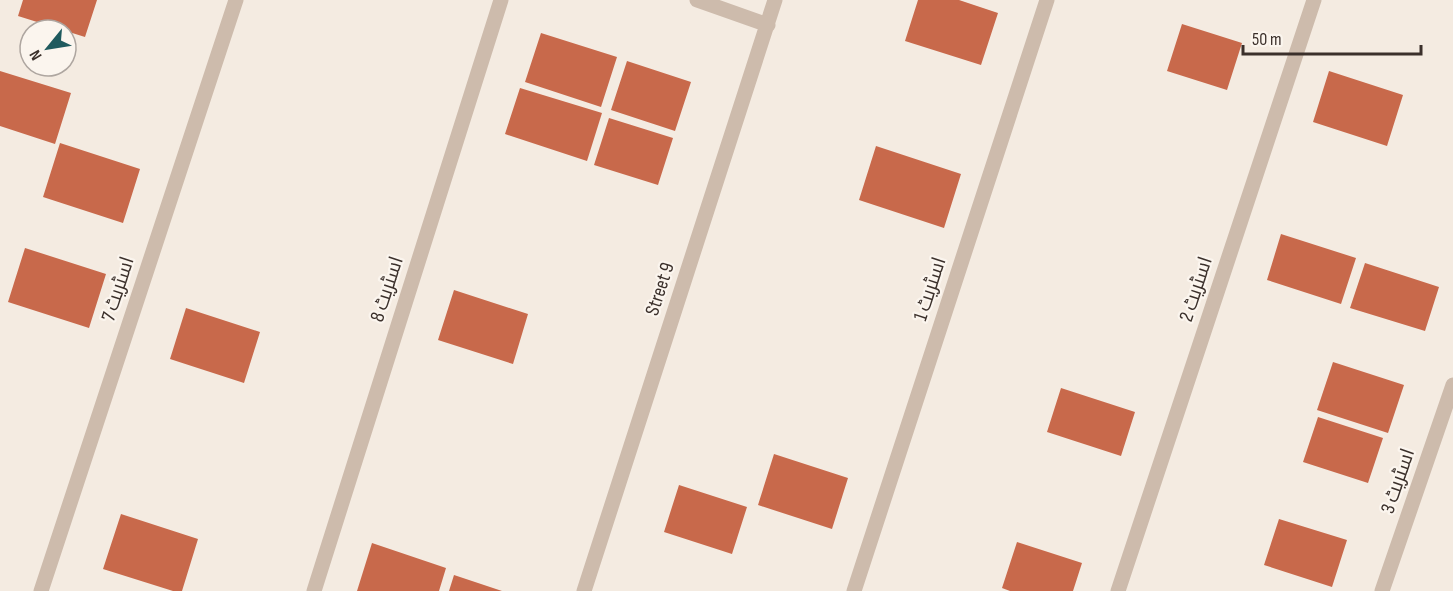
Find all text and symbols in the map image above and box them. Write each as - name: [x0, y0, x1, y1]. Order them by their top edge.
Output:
- north arrow: [18, 18, 78, 78]
- scale bar: [1243, 18, 1422, 56]
- text: 50 m: [1252, 29, 1282, 50]
- text: N: [26, 46, 47, 63]
- street label: اسٹریٹ 8: [365, 253, 409, 325]
- street label: اسٹریٹ 2: [1174, 253, 1218, 325]
- street label: اسٹریٹ 7: [96, 254, 140, 324]
- street label: اسٹریٹ 1: [908, 254, 952, 324]
- street label: Street 9: [640, 259, 680, 319]
- street label: اسٹریٹ 3: [1376, 445, 1420, 517]

